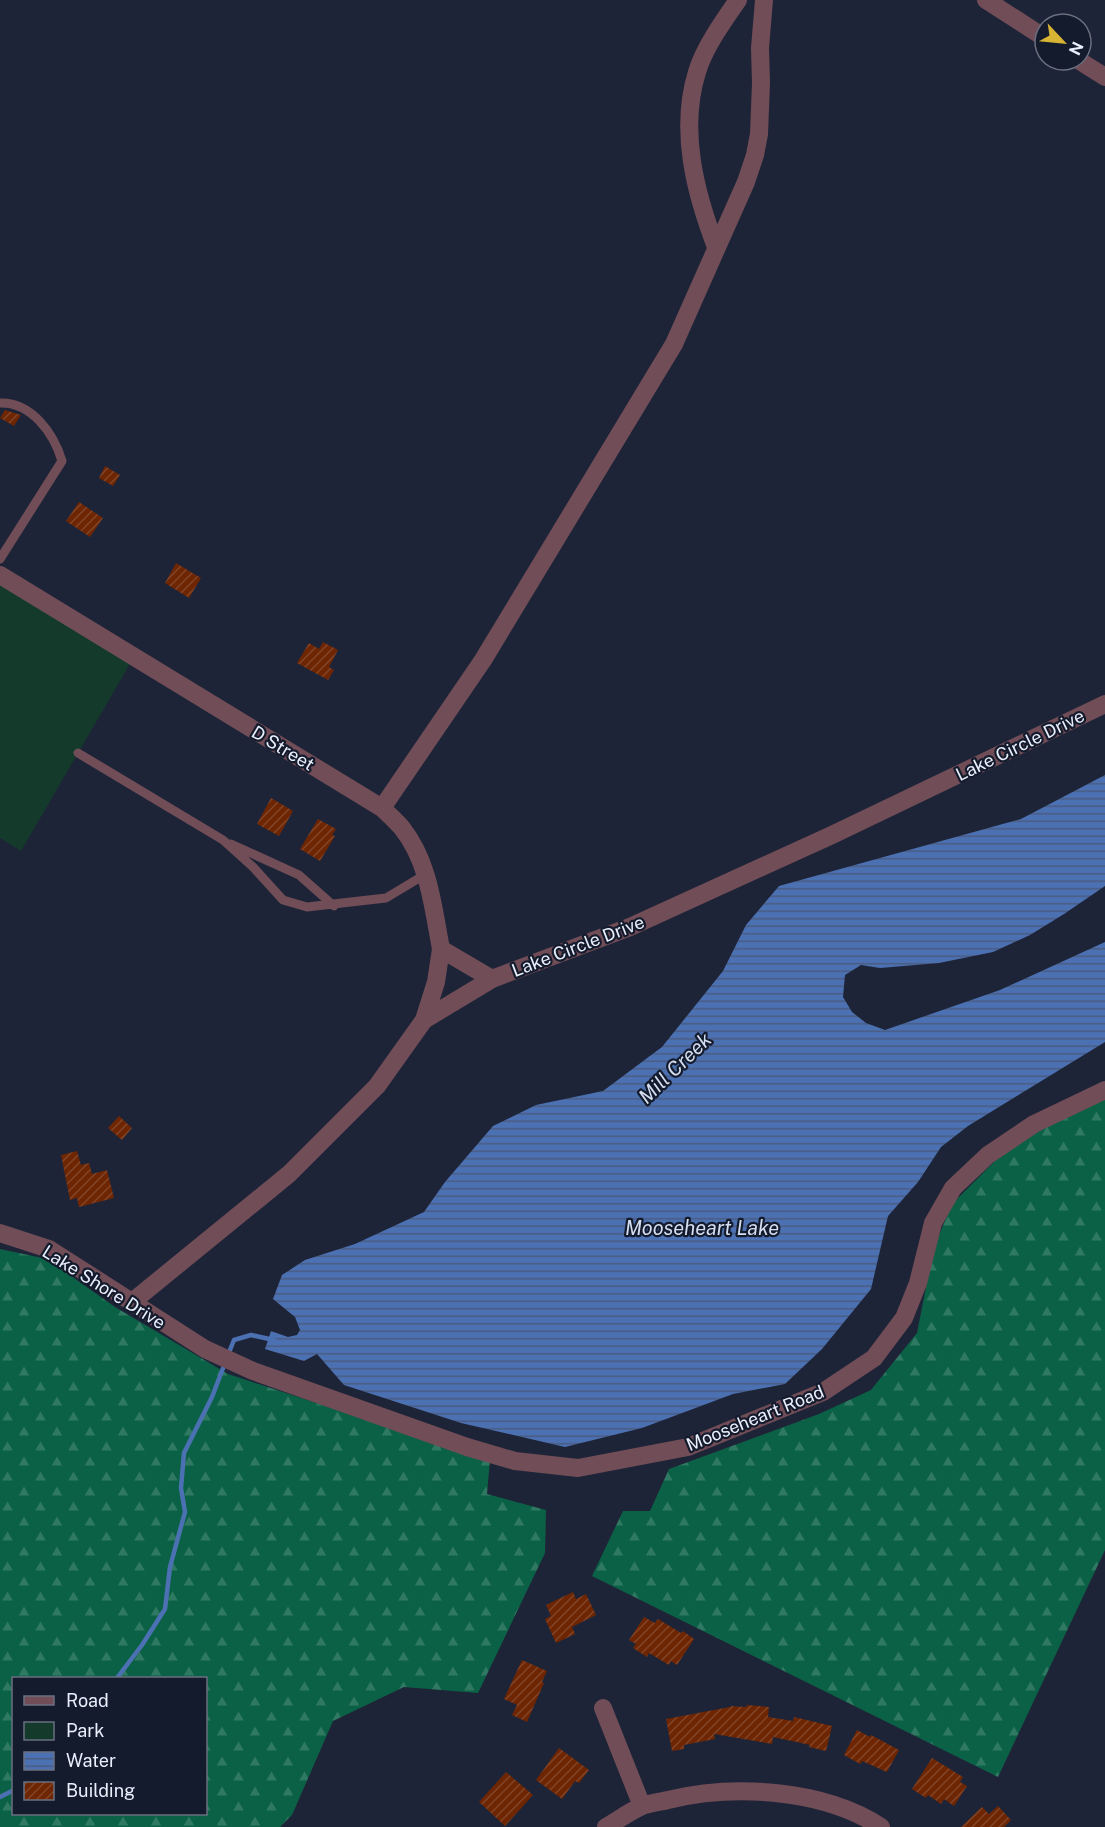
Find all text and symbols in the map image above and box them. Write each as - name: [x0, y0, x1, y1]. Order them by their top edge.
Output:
- north arrow: [1033, 12, 1093, 72]
- text: N: [1065, 39, 1087, 58]
- street label: Lake Circle Drive: [952, 705, 1088, 785]
- street label: D Street: [248, 721, 318, 775]
- street label: Lake Circle Drive: [509, 911, 647, 981]
- water label: Mill Creek: [634, 1027, 716, 1109]
- water label: Mooseheart Lake: [625, 1216, 779, 1240]
- street label: Lake Shore Drive: [39, 1241, 169, 1333]
- street label: Mooseheart Road: [683, 1381, 827, 1455]
- legend: [12, 1677, 207, 1815]
- text: Road: [66, 1690, 109, 1711]
- text: Park: [66, 1720, 104, 1741]
- text: Water: [66, 1750, 116, 1771]
- text: Building: [66, 1780, 135, 1801]

